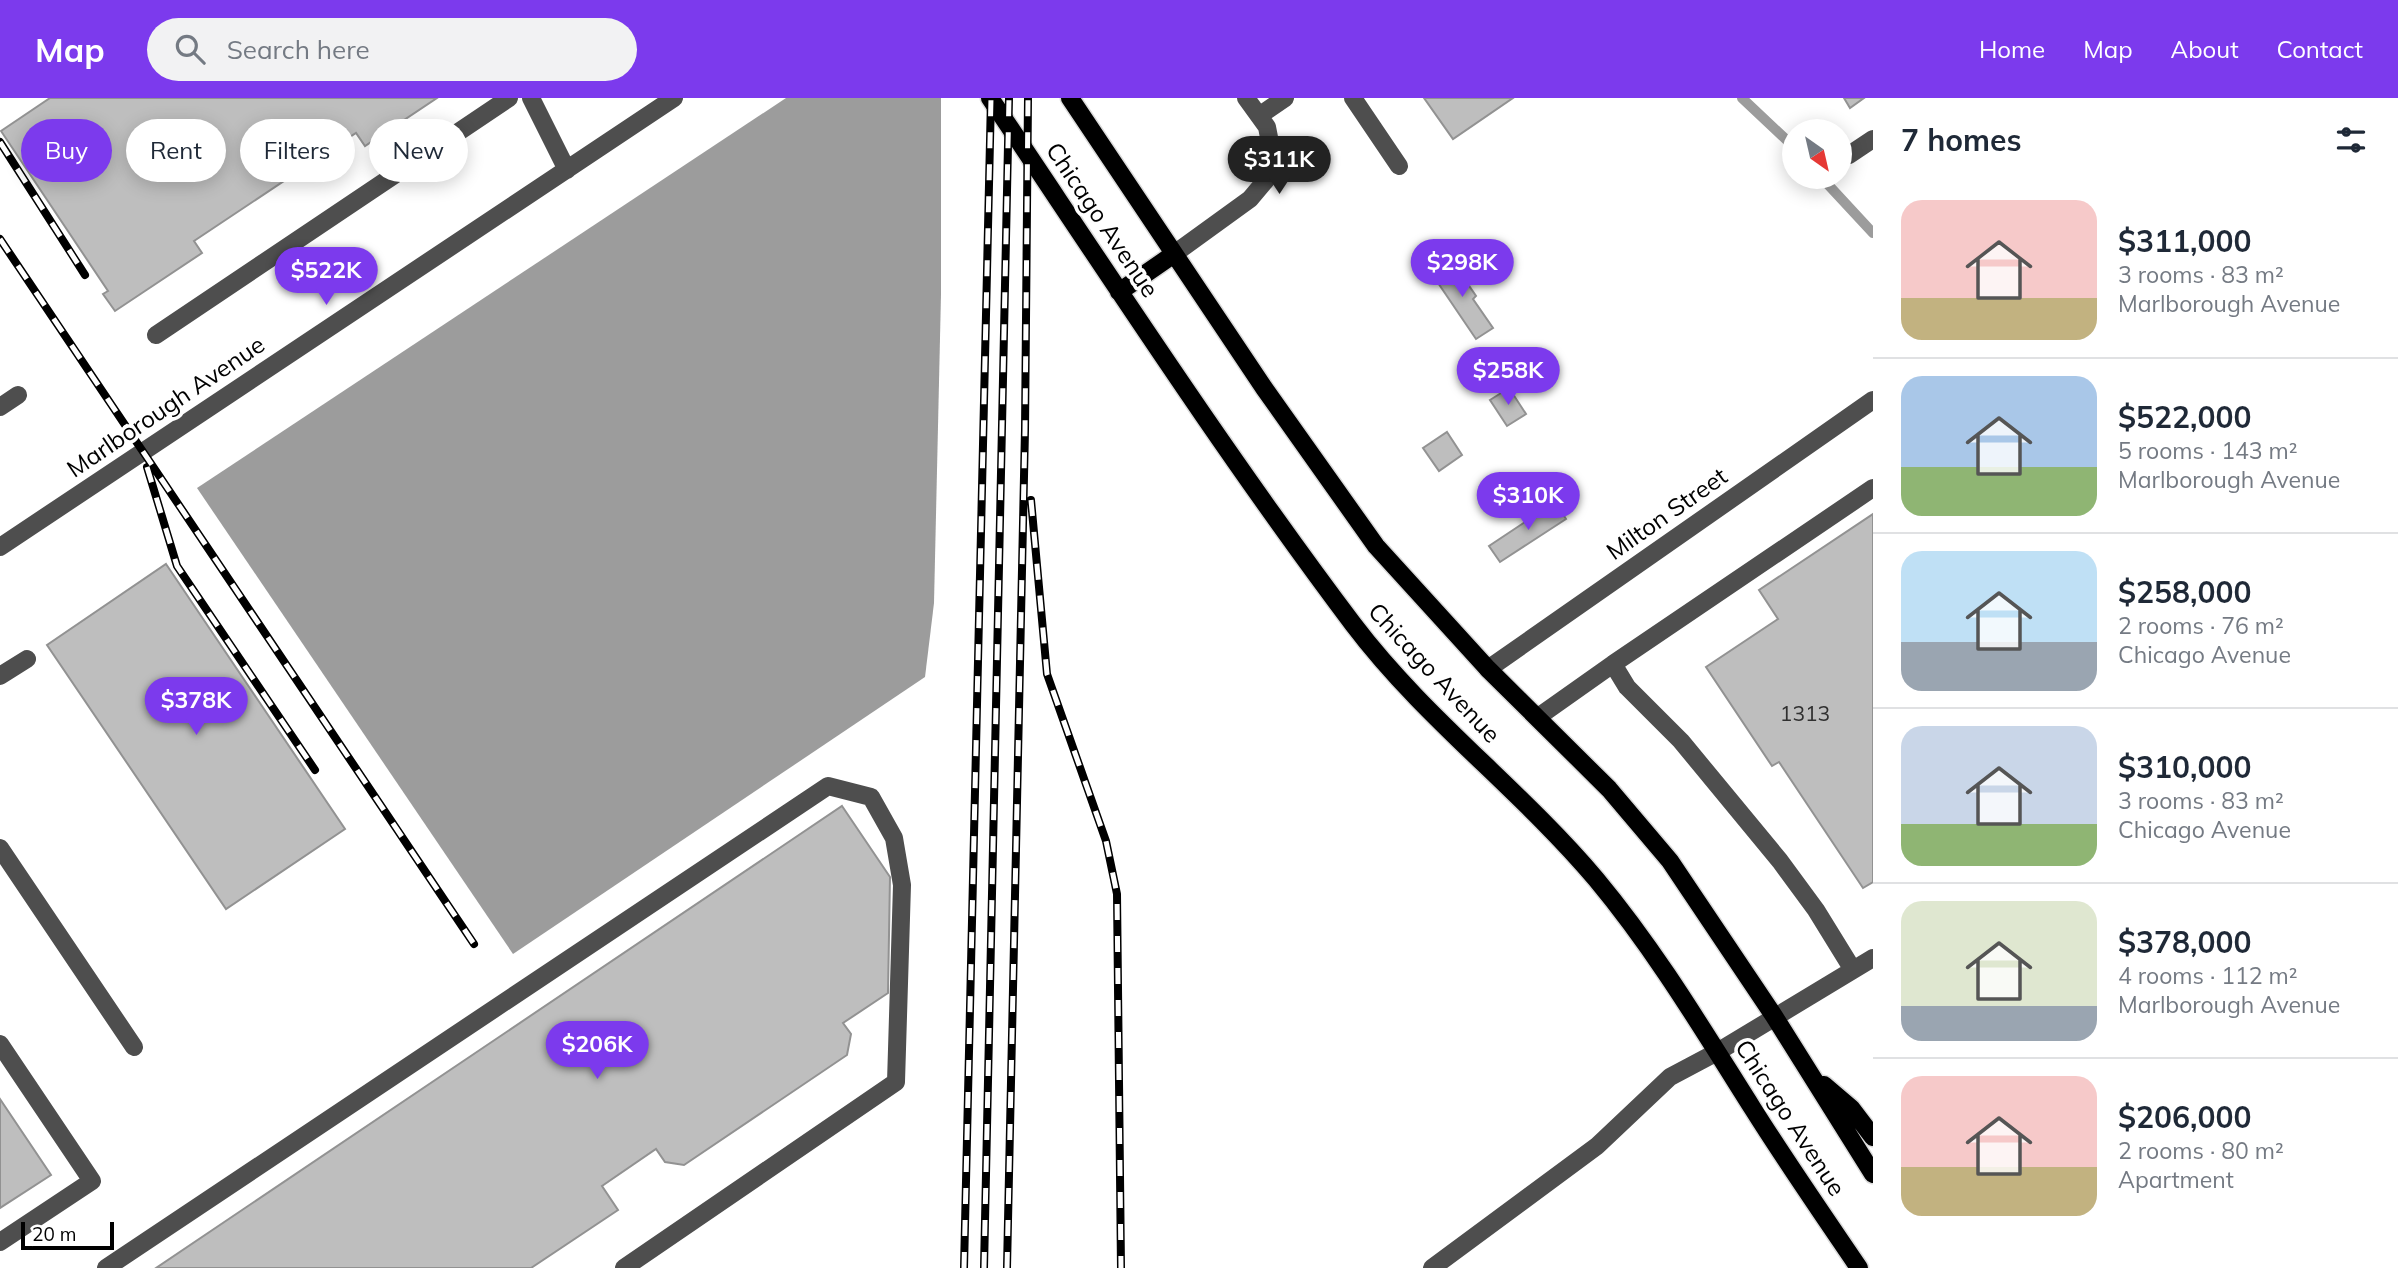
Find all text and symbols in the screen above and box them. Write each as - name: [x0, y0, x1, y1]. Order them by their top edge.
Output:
- search box: [147, 18, 637, 81]
- text: Map: [35, 29, 105, 70]
- icon: search: [171, 30, 209, 68]
- text: Search here: [227, 33, 370, 66]
- text: Home: [1979, 34, 2045, 64]
- text: Map: [2083, 34, 2133, 64]
- text: About: [2171, 34, 2239, 64]
- text: Contact: [2277, 34, 2363, 64]
- chip: Buy: [21, 119, 112, 182]
- chip: Rent: [126, 119, 226, 182]
- chip: Filters: [240, 119, 355, 182]
- chip: New: [369, 119, 468, 182]
- north arrow: [1782, 119, 1852, 189]
- map controls: [1782, 119, 1852, 189]
- text: 7 homes: [1901, 121, 2022, 159]
- icon: filters: [2332, 121, 2370, 159]
- street label: Chicago Avenue: [1040, 136, 1166, 303]
- pin: $311K: [1230, 136, 1328, 196]
- text: $311K: [1244, 144, 1314, 173]
- text: $311,000: [2118, 222, 2251, 260]
- icon: home: [1957, 228, 2041, 312]
- pin: $298K: [1413, 240, 1511, 299]
- text: $298K: [1427, 247, 1497, 276]
- pin: $522K: [277, 248, 375, 307]
- text: $522K: [291, 255, 361, 284]
- text: 3 rooms · 83 m²: [2118, 260, 2284, 289]
- text: Marlborough Avenue: [2118, 289, 2340, 318]
- street label: Marlborough Avenue: [61, 329, 270, 483]
- pin: $258K: [1459, 348, 1557, 407]
- text: $258K: [1473, 355, 1543, 384]
- text: $522,000: [2118, 398, 2251, 436]
- icon: home: [1957, 404, 2041, 488]
- text: 5 rooms · 143 m²: [2118, 436, 2298, 465]
- street label: Milton Street: [1600, 461, 1733, 566]
- text: Marlborough Avenue: [2118, 465, 2340, 494]
- pin: $310K: [1479, 472, 1577, 532]
- text: $310K: [1493, 480, 1563, 509]
- text: $258,000: [2118, 573, 2251, 611]
- icon: home: [1957, 579, 2041, 663]
- street label: Chicago Avenue: [1362, 596, 1507, 749]
- text: 2 rooms · 76 m²: [2118, 611, 2284, 640]
- text: Chicago Avenue: [2118, 640, 2291, 669]
- pin: $378K: [147, 678, 245, 737]
- text: $378K: [161, 685, 231, 714]
- house number: 1313: [1780, 700, 1830, 726]
- text: $310,000: [2118, 748, 2251, 786]
- icon: home: [1957, 754, 2041, 838]
- text: 3 rooms · 83 m²: [2118, 786, 2284, 815]
- text: Chicago Avenue: [2118, 815, 2291, 844]
- text: $378,000: [2118, 923, 2251, 961]
- icon: home: [1957, 929, 2041, 1013]
- text: 4 rooms · 112 m²: [2118, 961, 2298, 990]
- text: Marlborough Avenue: [2118, 990, 2340, 1019]
- pin: $206K: [548, 1021, 646, 1081]
- text: $206K: [562, 1029, 632, 1058]
- street label: Chicago Avenue: [1729, 1034, 1853, 1201]
- text: $206,000: [2118, 1098, 2251, 1136]
- icon: home: [1957, 1104, 2041, 1188]
- text: 2 rooms · 80 m²: [2118, 1136, 2284, 1165]
- text: Apartment: [2118, 1165, 2234, 1194]
- scale bar: [21, 1219, 114, 1251]
- text: 20 m: [32, 1222, 76, 1246]

